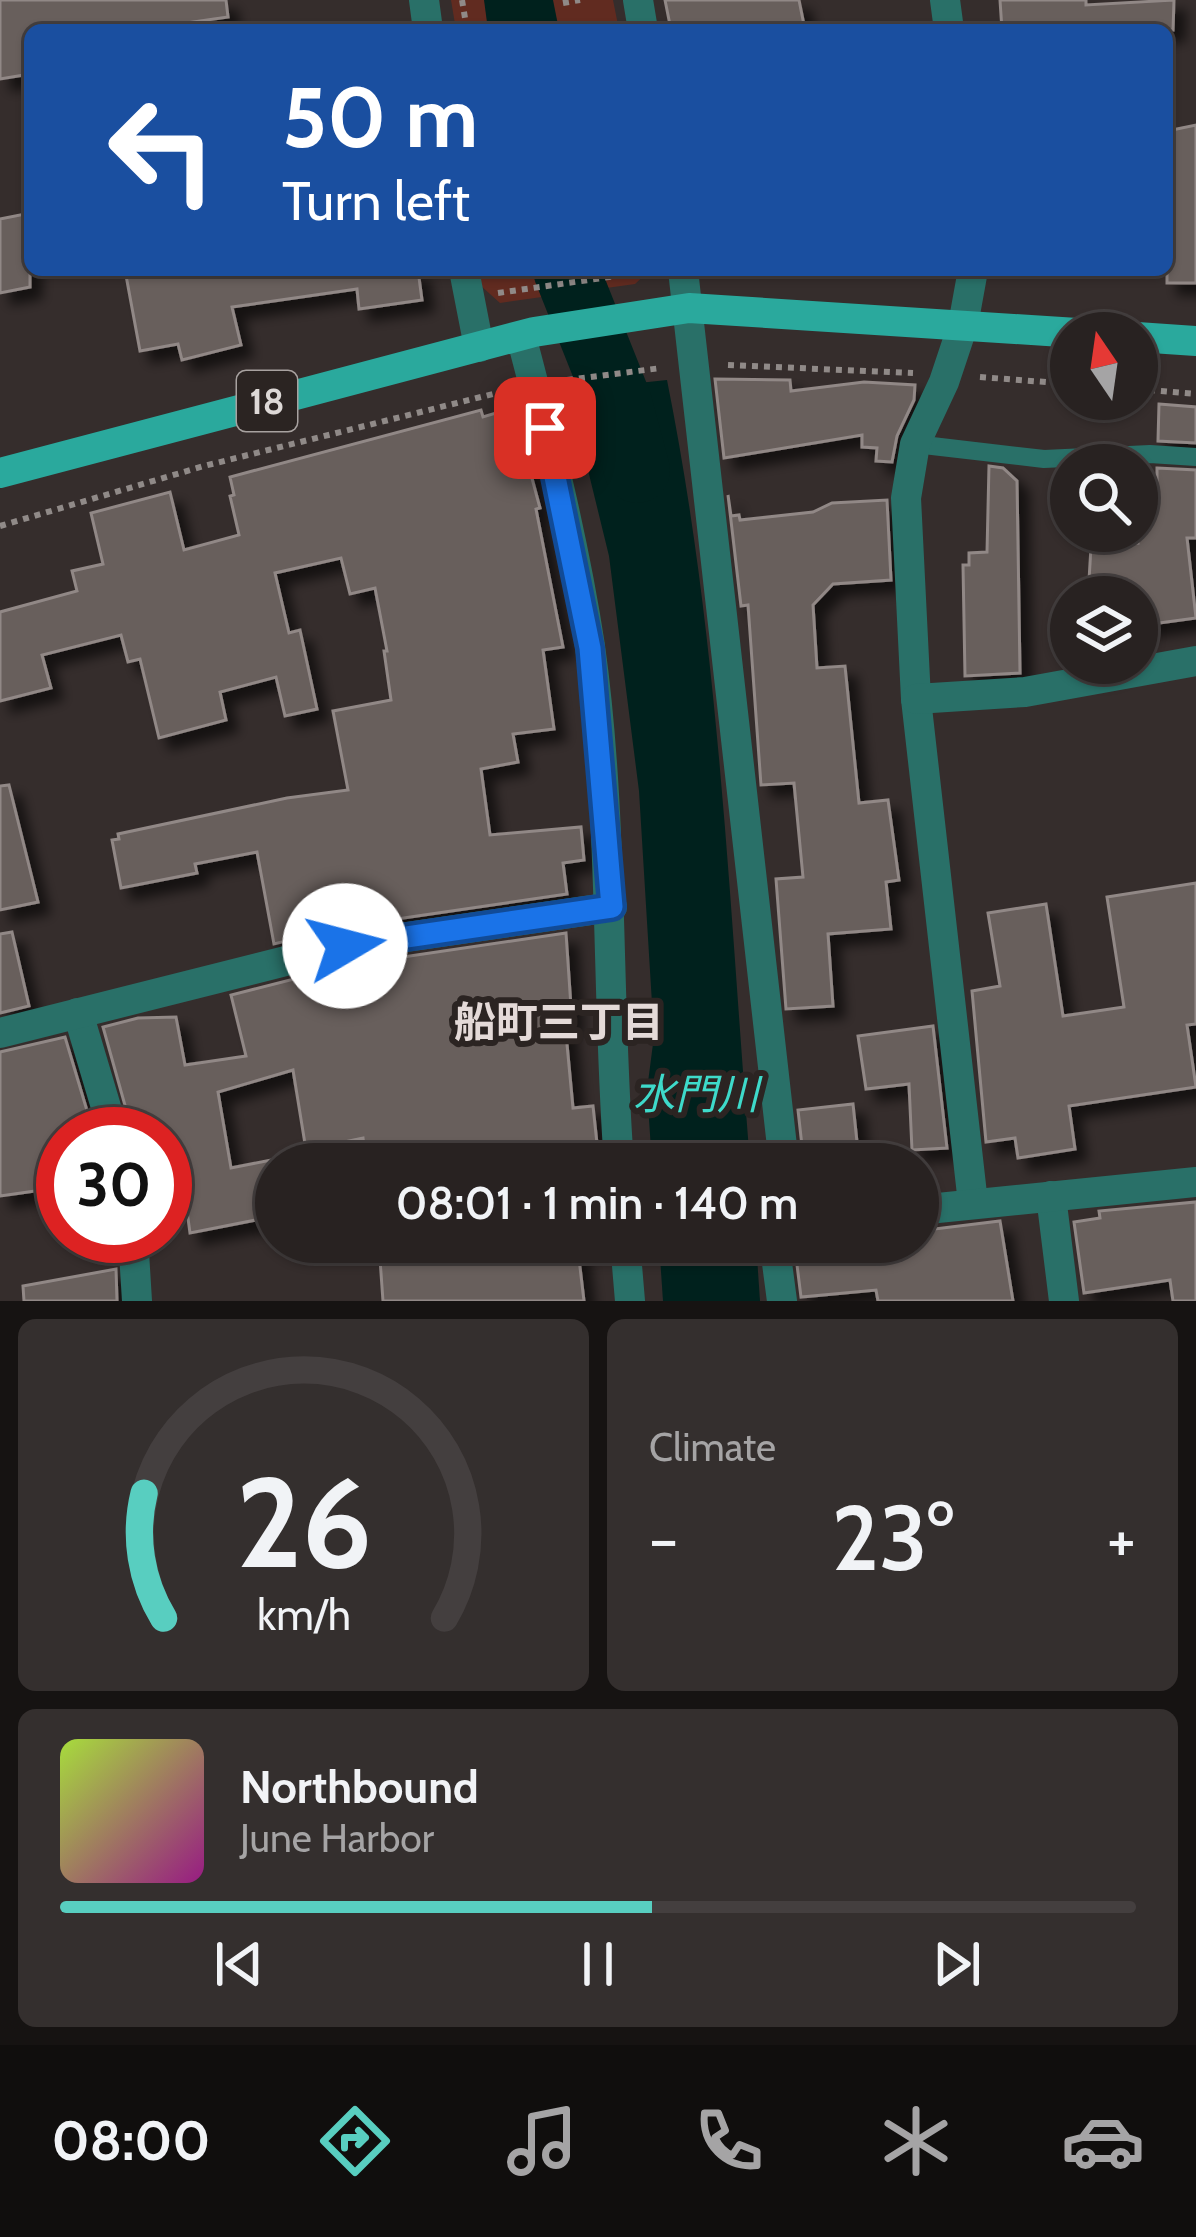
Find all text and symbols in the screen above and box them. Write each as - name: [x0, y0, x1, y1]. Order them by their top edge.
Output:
- text: 50 m: [282, 66, 478, 168]
- icon: left: [84, 72, 240, 228]
- text: Turn left: [282, 168, 470, 234]
- north arrow: [1050, 312, 1158, 420]
- map controls: [1050, 312, 1158, 684]
- road number: 18: [237, 371, 297, 431]
- pin: [494, 377, 596, 479]
- icon: arrive: [512, 395, 578, 461]
- button: search: [1050, 444, 1158, 552]
- button: layers: [1050, 576, 1158, 684]
- position arrow: [282, 883, 408, 1009]
- district label: 船町三丁目: [454, 996, 664, 1048]
- water label: 水門川: [633, 1068, 763, 1120]
- speed limit sign: 30: [36, 1107, 192, 1263]
- text: 08:01 · 1 min · 140 m: [396, 1176, 798, 1230]
- text: Climate: [649, 1423, 776, 1471]
- text: 26: [235, 1447, 372, 1598]
- text: 23°: [831, 1483, 954, 1593]
- text: −: [649, 1498, 678, 1579]
- text: +: [1107, 1498, 1136, 1579]
- text: km/h: [257, 1589, 350, 1641]
- text: Northbound: [240, 1760, 479, 1814]
- text: June Harbor: [240, 1814, 434, 1862]
- icon: previous: [206, 1931, 272, 1997]
- icon: pause: [565, 1931, 631, 1997]
- icon: next: [924, 1931, 990, 1997]
- icon: directions: [313, 2099, 397, 2183]
- icon: music: [500, 2099, 584, 2183]
- icon: phone: [687, 2099, 771, 2183]
- icon: climate: [874, 2099, 958, 2183]
- icon: car: [1061, 2099, 1145, 2183]
- text: 08:00: [51, 2108, 210, 2174]

